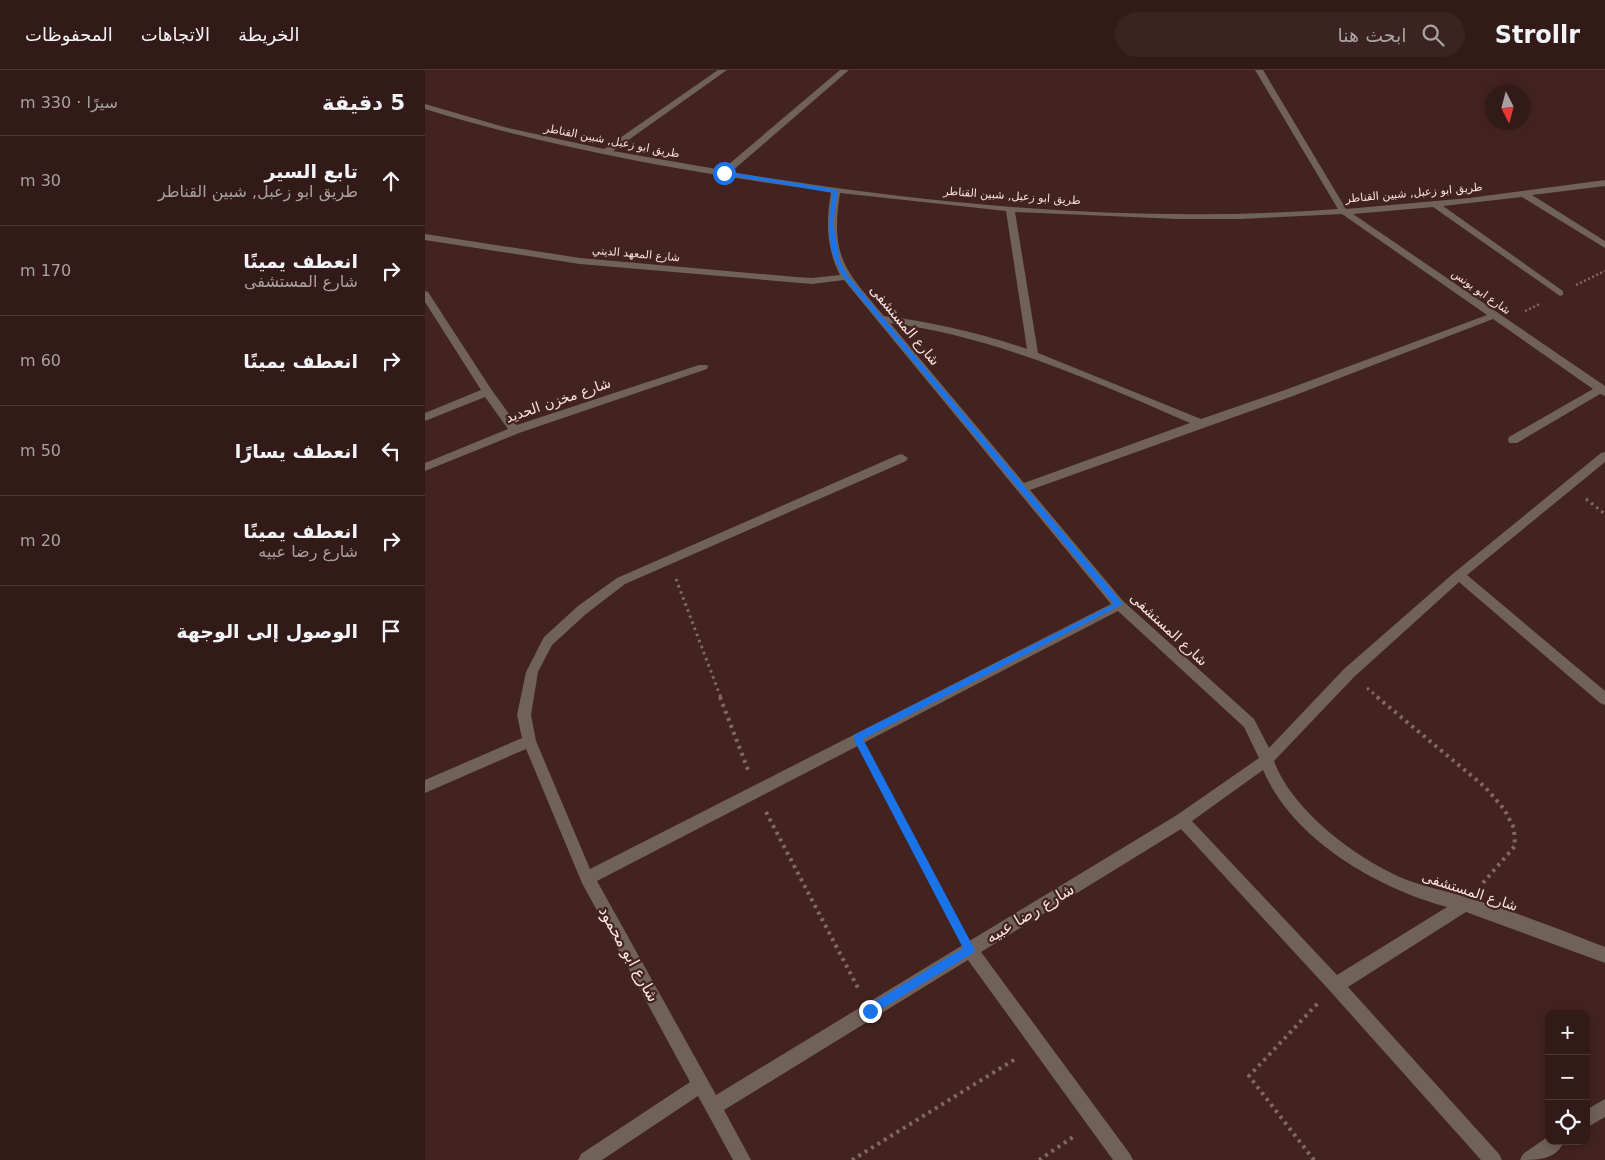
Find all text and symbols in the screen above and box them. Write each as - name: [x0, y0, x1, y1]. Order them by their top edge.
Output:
- search box: [1115, 12, 1465, 57]
- icon: search: [1419, 21, 1447, 49]
- text: Strollr: [1495, 21, 1580, 49]
- text: المحفوظات: [25, 24, 113, 45]
- text: الاتجاهات: [141, 24, 210, 45]
- text: الخريطة: [238, 24, 299, 45]
- text: ابحث هنا: [1338, 24, 1407, 46]
- north arrow: [1485, 85, 1530, 130]
- text: 5 دقيقة: [322, 91, 405, 115]
- text: سيرًا · 330 m: [20, 93, 118, 112]
- street label: طريق ابو زعبل, شبين القناطر: [542, 121, 681, 162]
- text: تابع السير: [264, 160, 358, 182]
- route start: [713, 162, 736, 185]
- icon: ahead: [377, 167, 405, 195]
- text: 30 m: [20, 171, 61, 190]
- street label: طريق ابو زعبل, شبين القناطر: [1344, 181, 1483, 207]
- text: طريق ابو زعبل, شبين القناطر: [158, 182, 358, 201]
- street label: طريق ابو زعبل, شبين القناطر: [942, 185, 1081, 208]
- street label: شارع المعهد الديني: [592, 244, 680, 264]
- text: انعطف يمينًا: [243, 250, 358, 272]
- icon: right: [377, 257, 405, 285]
- text: 170 m: [20, 261, 71, 280]
- street label: شارع ابو يونس: [1449, 267, 1513, 317]
- text: شارع المستشفى: [244, 272, 358, 291]
- street label: شارع المستشفى: [866, 282, 943, 369]
- icon: right: [377, 347, 405, 375]
- text: انعطف يمينًا: [243, 350, 358, 372]
- text: 60 m: [20, 351, 61, 370]
- street label: شارع مخزن الحديد: [503, 374, 613, 426]
- icon: left: [377, 437, 405, 465]
- text: انعطف يسارًا: [235, 440, 358, 462]
- text: 50 m: [20, 441, 61, 460]
- text: انعطف يمينًا: [243, 520, 358, 542]
- icon: right: [377, 527, 405, 555]
- text: 20 m: [20, 531, 61, 550]
- text: شارع رضا عبيه: [258, 542, 358, 561]
- street label: شارع المستشفى: [1126, 589, 1211, 670]
- icon: arrive: [377, 617, 405, 645]
- text: الوصول إلى الوجهة: [176, 620, 358, 642]
- street label: شارع المستشفى: [1420, 868, 1520, 915]
- street label: شارع رضا عبيه: [982, 879, 1078, 948]
- street label: شارع ابو محمود: [594, 903, 663, 1006]
- route end: [859, 1000, 882, 1023]
- map controls: [1545, 1010, 1590, 1145]
- button: +: [1545, 1010, 1590, 1055]
- button: −: [1545, 1055, 1590, 1100]
- button: locate: [1545, 1100, 1590, 1145]

